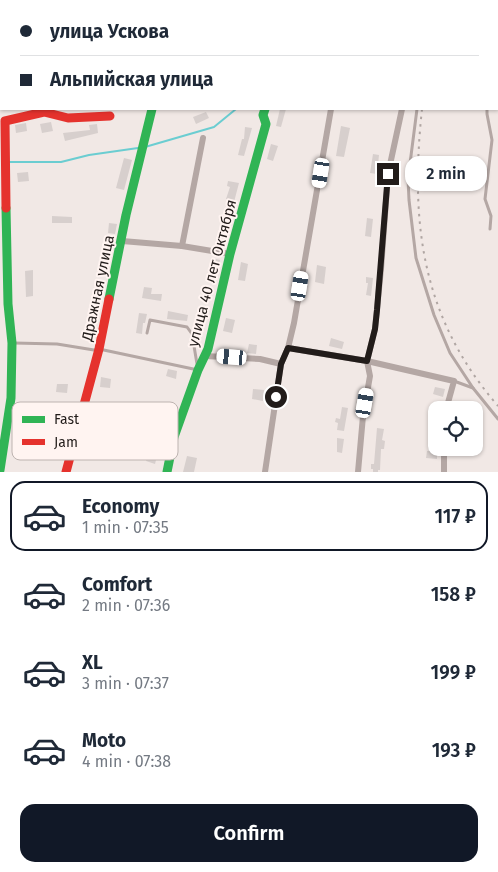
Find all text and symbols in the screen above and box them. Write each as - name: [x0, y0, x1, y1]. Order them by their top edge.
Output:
- text: улица Ускова: [50, 20, 169, 43]
- text: Альпийская улица: [50, 68, 214, 91]
- callout: 2 min: [406, 156, 488, 192]
- car: [311, 157, 330, 189]
- route end: [377, 163, 399, 185]
- text: 2 min: [426, 164, 466, 183]
- street label: улица 40 лет Октября: [184, 197, 240, 349]
- street label: Дражная улица: [78, 233, 118, 344]
- car: [290, 270, 309, 302]
- car: [216, 348, 247, 366]
- route start: [265, 386, 287, 408]
- car: [355, 387, 374, 419]
- map controls: [428, 401, 483, 456]
- button: locate: [428, 401, 483, 456]
- legend: [12, 402, 178, 460]
- text: Fast: [54, 411, 80, 428]
- text: Jam: [54, 434, 78, 451]
- icon: car: [22, 494, 67, 539]
- text: Economy: [82, 495, 159, 518]
- text: 117 ₽: [434, 505, 476, 528]
- text: 1 min · 07:35: [82, 518, 169, 537]
- icon: car: [22, 572, 67, 617]
- text: Comfort: [82, 573, 152, 596]
- text: 158 ₽: [431, 583, 476, 606]
- text: 2 min · 07:36: [82, 596, 170, 615]
- icon: car: [22, 650, 67, 695]
- text: XL: [82, 651, 103, 674]
- text: 199 ₽: [431, 661, 476, 684]
- text: 3 min · 07:37: [82, 674, 169, 693]
- icon: car: [22, 728, 67, 773]
- text: Moto: [82, 729, 126, 752]
- text: 193 ₽: [432, 739, 476, 762]
- text: 4 min · 07:38: [82, 752, 171, 771]
- button: Confirm: [20, 804, 478, 862]

